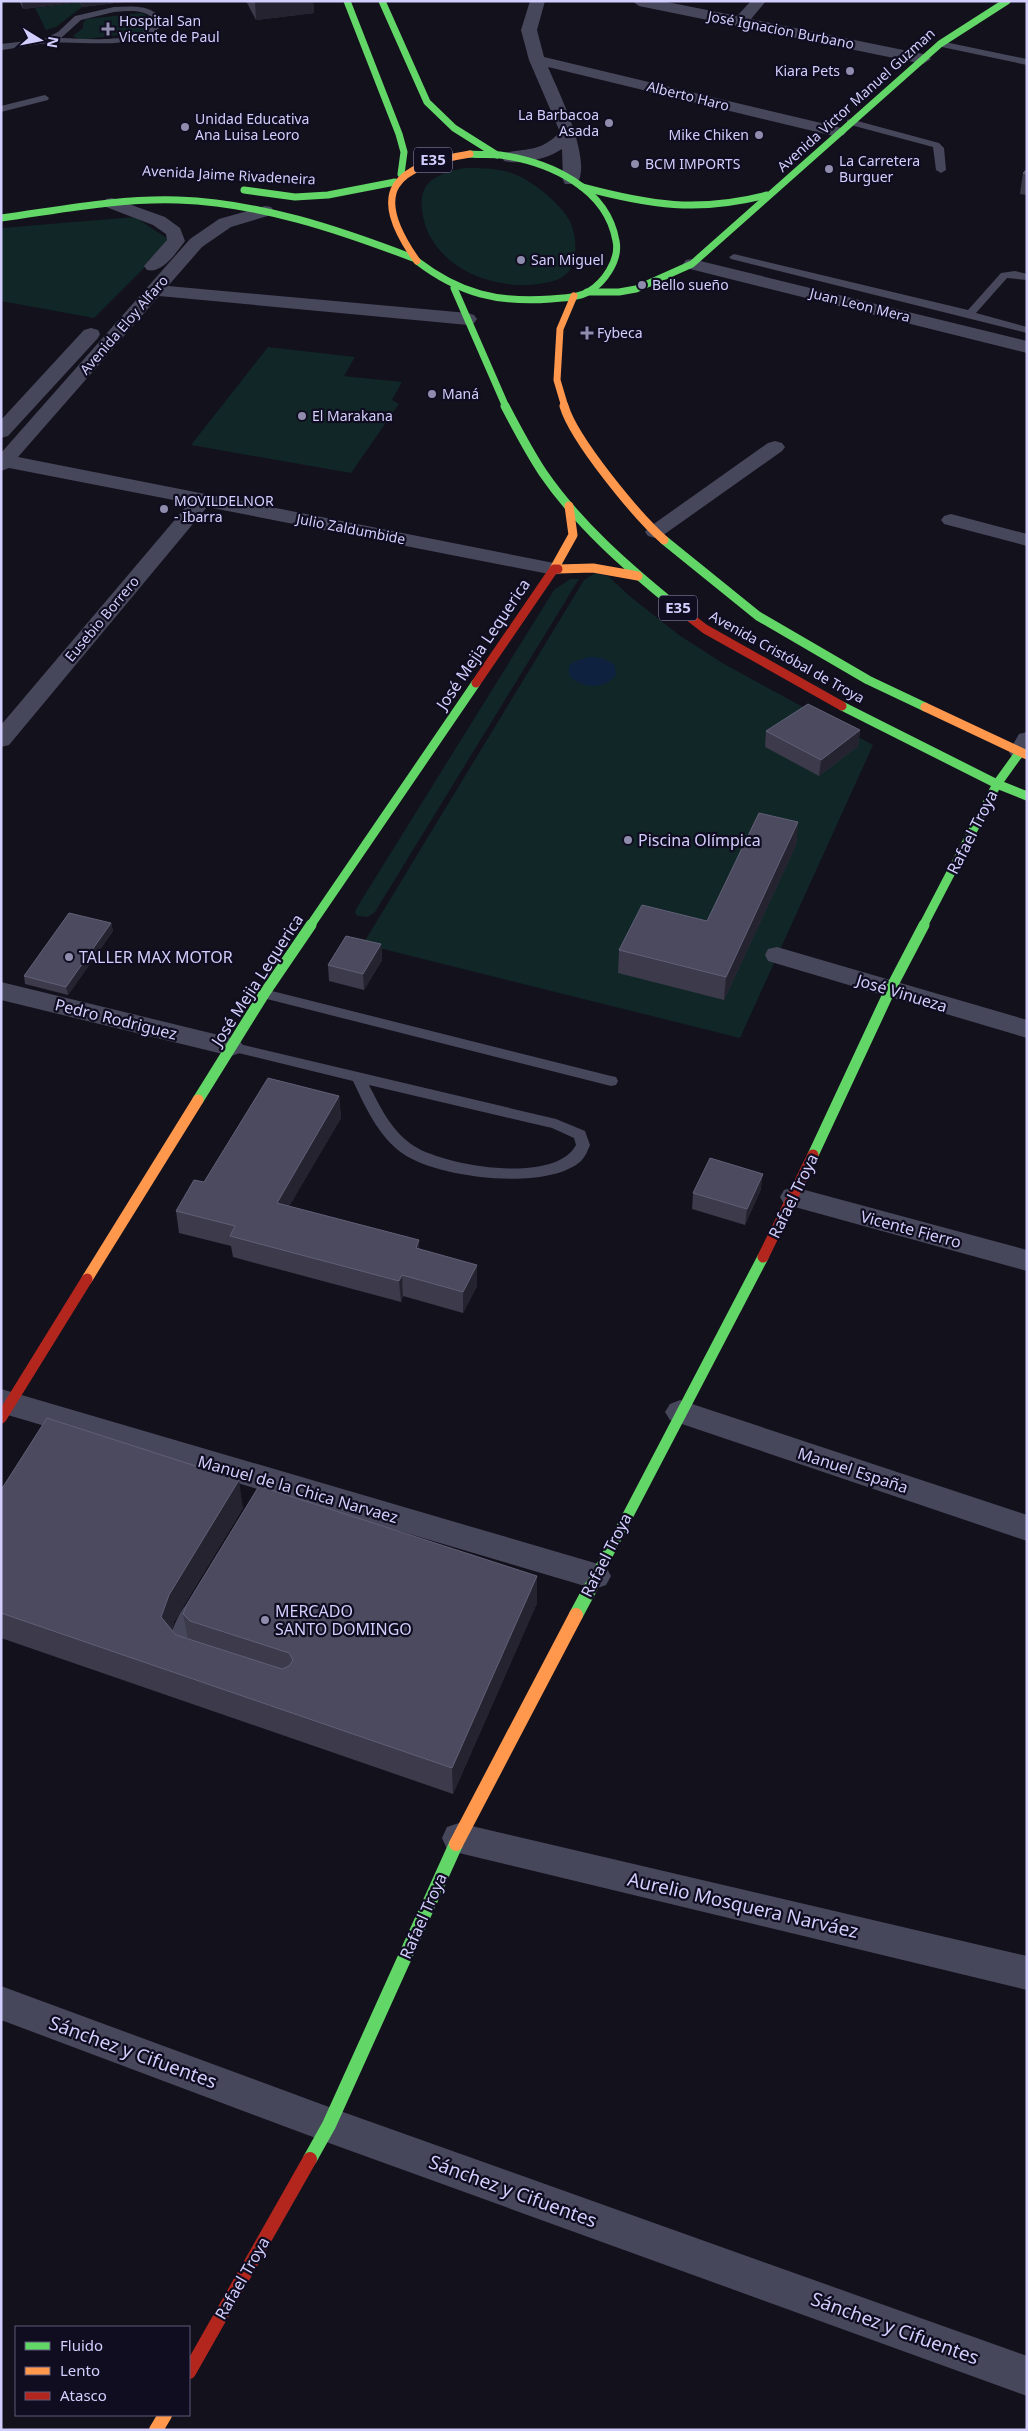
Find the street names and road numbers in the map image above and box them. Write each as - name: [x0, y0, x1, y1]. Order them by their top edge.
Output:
- street label: José Ignacion Burbano: [704, 6, 856, 53]
- street label: Avenida Victor Manuel Guzman: [773, 24, 939, 176]
- street label: Alberto Haro: [645, 76, 731, 115]
- road number: E35: [414, 148, 452, 172]
- street label: Avenida Jaime Rivadeneira: [142, 160, 316, 189]
- street label: Avenida Eloy Alfaro: [75, 271, 172, 378]
- street label: Juan Leon Mera: [806, 282, 912, 326]
- street label: Julio Zaldumbide: [293, 508, 407, 548]
- street label: Eusebio Borrero: [60, 572, 143, 665]
- street label: José Mejia Lequerica: [430, 574, 535, 715]
- road number: E35: [659, 596, 697, 620]
- street label: Avenida Cristóbal de Troya: [706, 606, 868, 707]
- street label: Rafael Troya: [941, 786, 1003, 878]
- street label: José Mejia Lequerica: [205, 910, 308, 1052]
- street label: José Vinueza: [852, 968, 950, 1017]
- street label: Pedro Rodriguez: [53, 993, 179, 1045]
- street label: Rafael Troya: [763, 1150, 823, 1242]
- street label: Vicente Fierro: [858, 1205, 964, 1253]
- street label: Manuel España: [795, 1442, 911, 1498]
- street label: Manuel de la Chica Narvaez: [195, 1450, 401, 1528]
- street label: Rafael Troya: [575, 1509, 637, 1601]
- street label: Aurelio Mosquera Narváez: [625, 1866, 861, 1944]
- street label: Rafael Troya: [394, 1870, 452, 1962]
- street label: Sánchez y Cifuentes: [45, 2010, 221, 2094]
- street label: Sánchez y Cifuentes: [425, 2149, 601, 2233]
- street label: Rafael Troya: [210, 2233, 274, 2323]
- street label: Sánchez y Cifuentes: [807, 2286, 983, 2370]

